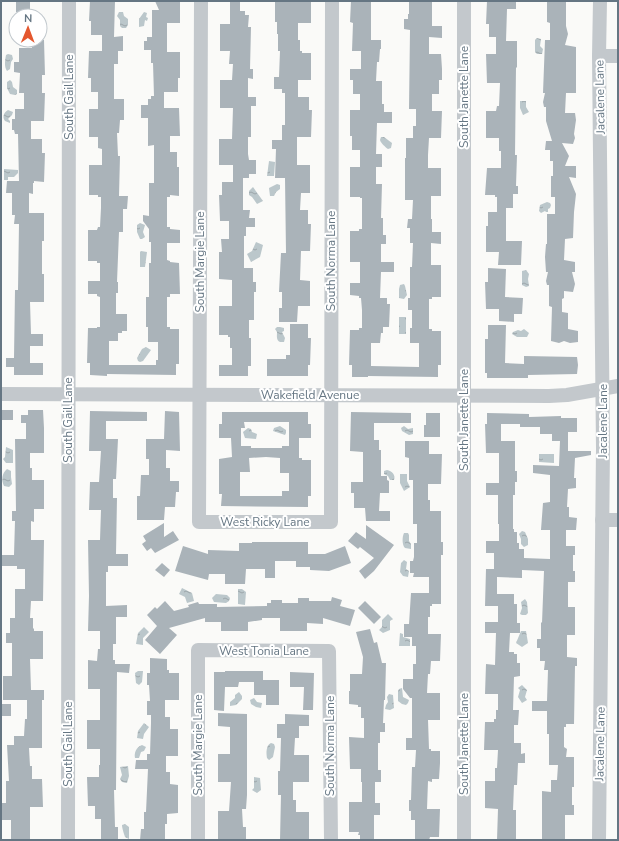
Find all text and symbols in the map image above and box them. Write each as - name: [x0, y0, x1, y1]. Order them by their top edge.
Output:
- north arrow: [8, 8, 48, 48]
- text: N: [24, 11, 32, 26]
- street label: South Janette Lane: [456, 46, 472, 148]
- street label: South Gail Lane: [61, 54, 77, 140]
- street label: Jacalene Lane: [591, 60, 609, 135]
- street label: South Margie Lane: [192, 211, 208, 313]
- street label: South Norma Lane: [323, 211, 339, 311]
- street label: South Janette Lane: [456, 369, 472, 471]
- street label: South Gail Lane: [60, 377, 76, 463]
- street label: Jacalene Lane: [595, 384, 611, 459]
- street label: Wakefield Avenue: [261, 387, 359, 403]
- street label: West Ricky Lane: [220, 514, 310, 530]
- street label: West Tonia Lane: [219, 643, 309, 659]
- street label: South Janette Lane: [456, 693, 472, 795]
- street label: South Margie Lane: [190, 694, 206, 796]
- street label: South Norma Lane: [322, 696, 338, 796]
- street label: South Gail Lane: [60, 701, 76, 787]
- street label: Jacalene Lane: [591, 707, 609, 782]

